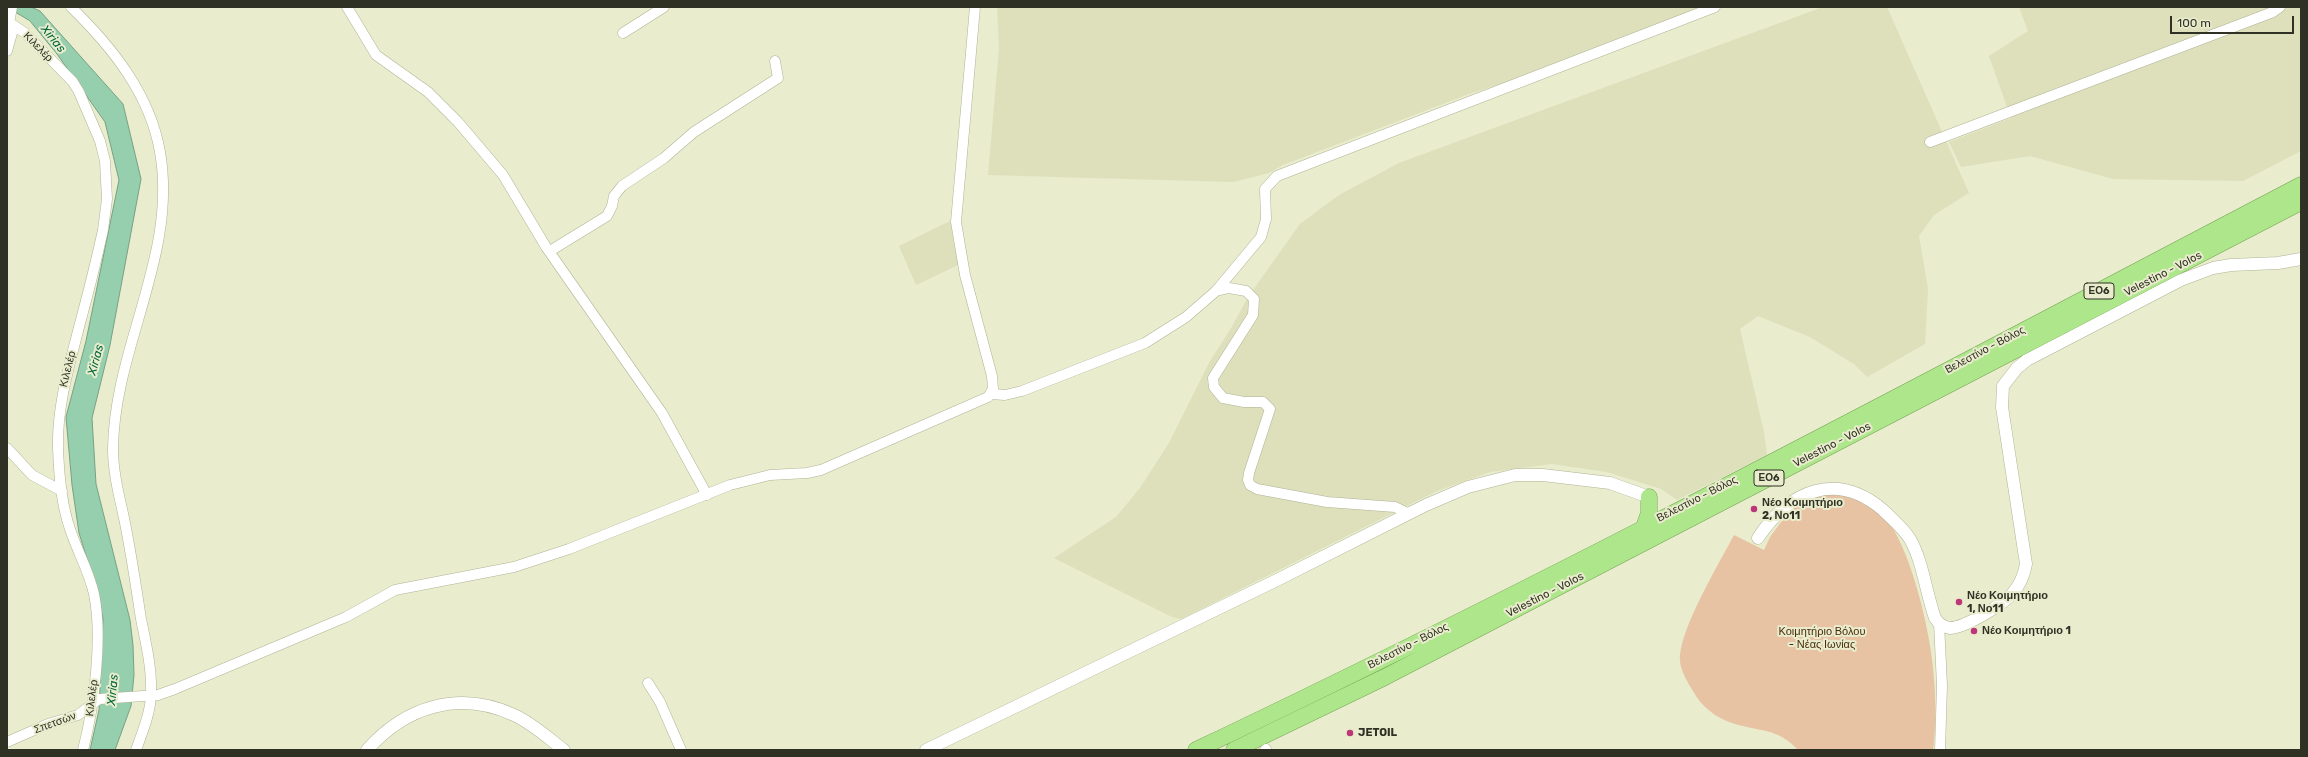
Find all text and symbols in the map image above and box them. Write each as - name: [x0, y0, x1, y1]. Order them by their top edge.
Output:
- scale bar: [2172, 8, 2296, 34]
- text: 100 m: [2177, 16, 2211, 30]
- water label: Xirias: [38, 22, 68, 56]
- street label: Κιλελέρ: [20, 29, 56, 65]
- street label: Velestino - Volos: [2122, 249, 2204, 299]
- road number: ΕΟ6: [2084, 283, 2114, 299]
- street label: Βελεστίνο - Βόλος: [1943, 323, 2027, 377]
- water label: Xirias: [85, 343, 107, 377]
- street label: Κιλελέρ: [57, 350, 79, 388]
- street label: Velestino - Volos: [1791, 420, 1873, 470]
- road number: ΕΟ6: [1754, 470, 1784, 486]
- street label: Βελεστίνο - Βόλος: [1655, 473, 1739, 525]
- place label: Νέο Κοιμητήριο 2, Νο11: [1762, 496, 1843, 522]
- marker: Νέο Κοιμητήριο 2, Νο11: [1749, 504, 1759, 514]
- street label: Velestino - Volos: [1504, 570, 1586, 620]
- place label: Νέο Κοιμητήριο 1, Νο11: [1967, 589, 2048, 615]
- marker: Νέο Κοιμητήριο 1, Νο11: [1954, 597, 1964, 607]
- street label: Βελεστίνο - Βόλος: [1366, 620, 1450, 672]
- place label: Νέο Κοιμητήριο 1: [1982, 624, 2071, 638]
- park label: Κοιμητήριο Βόλου - Νέας Ιωνίας: [1779, 625, 1865, 651]
- marker: Νέο Κοιμητήριο 1: [1969, 626, 1979, 636]
- water label: Xirias: [104, 674, 122, 706]
- street label: Κιλελέρ: [83, 679, 101, 717]
- street label: Σπετσών: [32, 709, 78, 737]
- place label: JETOIL: [1358, 726, 1397, 740]
- marker: JETOIL: [1345, 728, 1355, 738]

